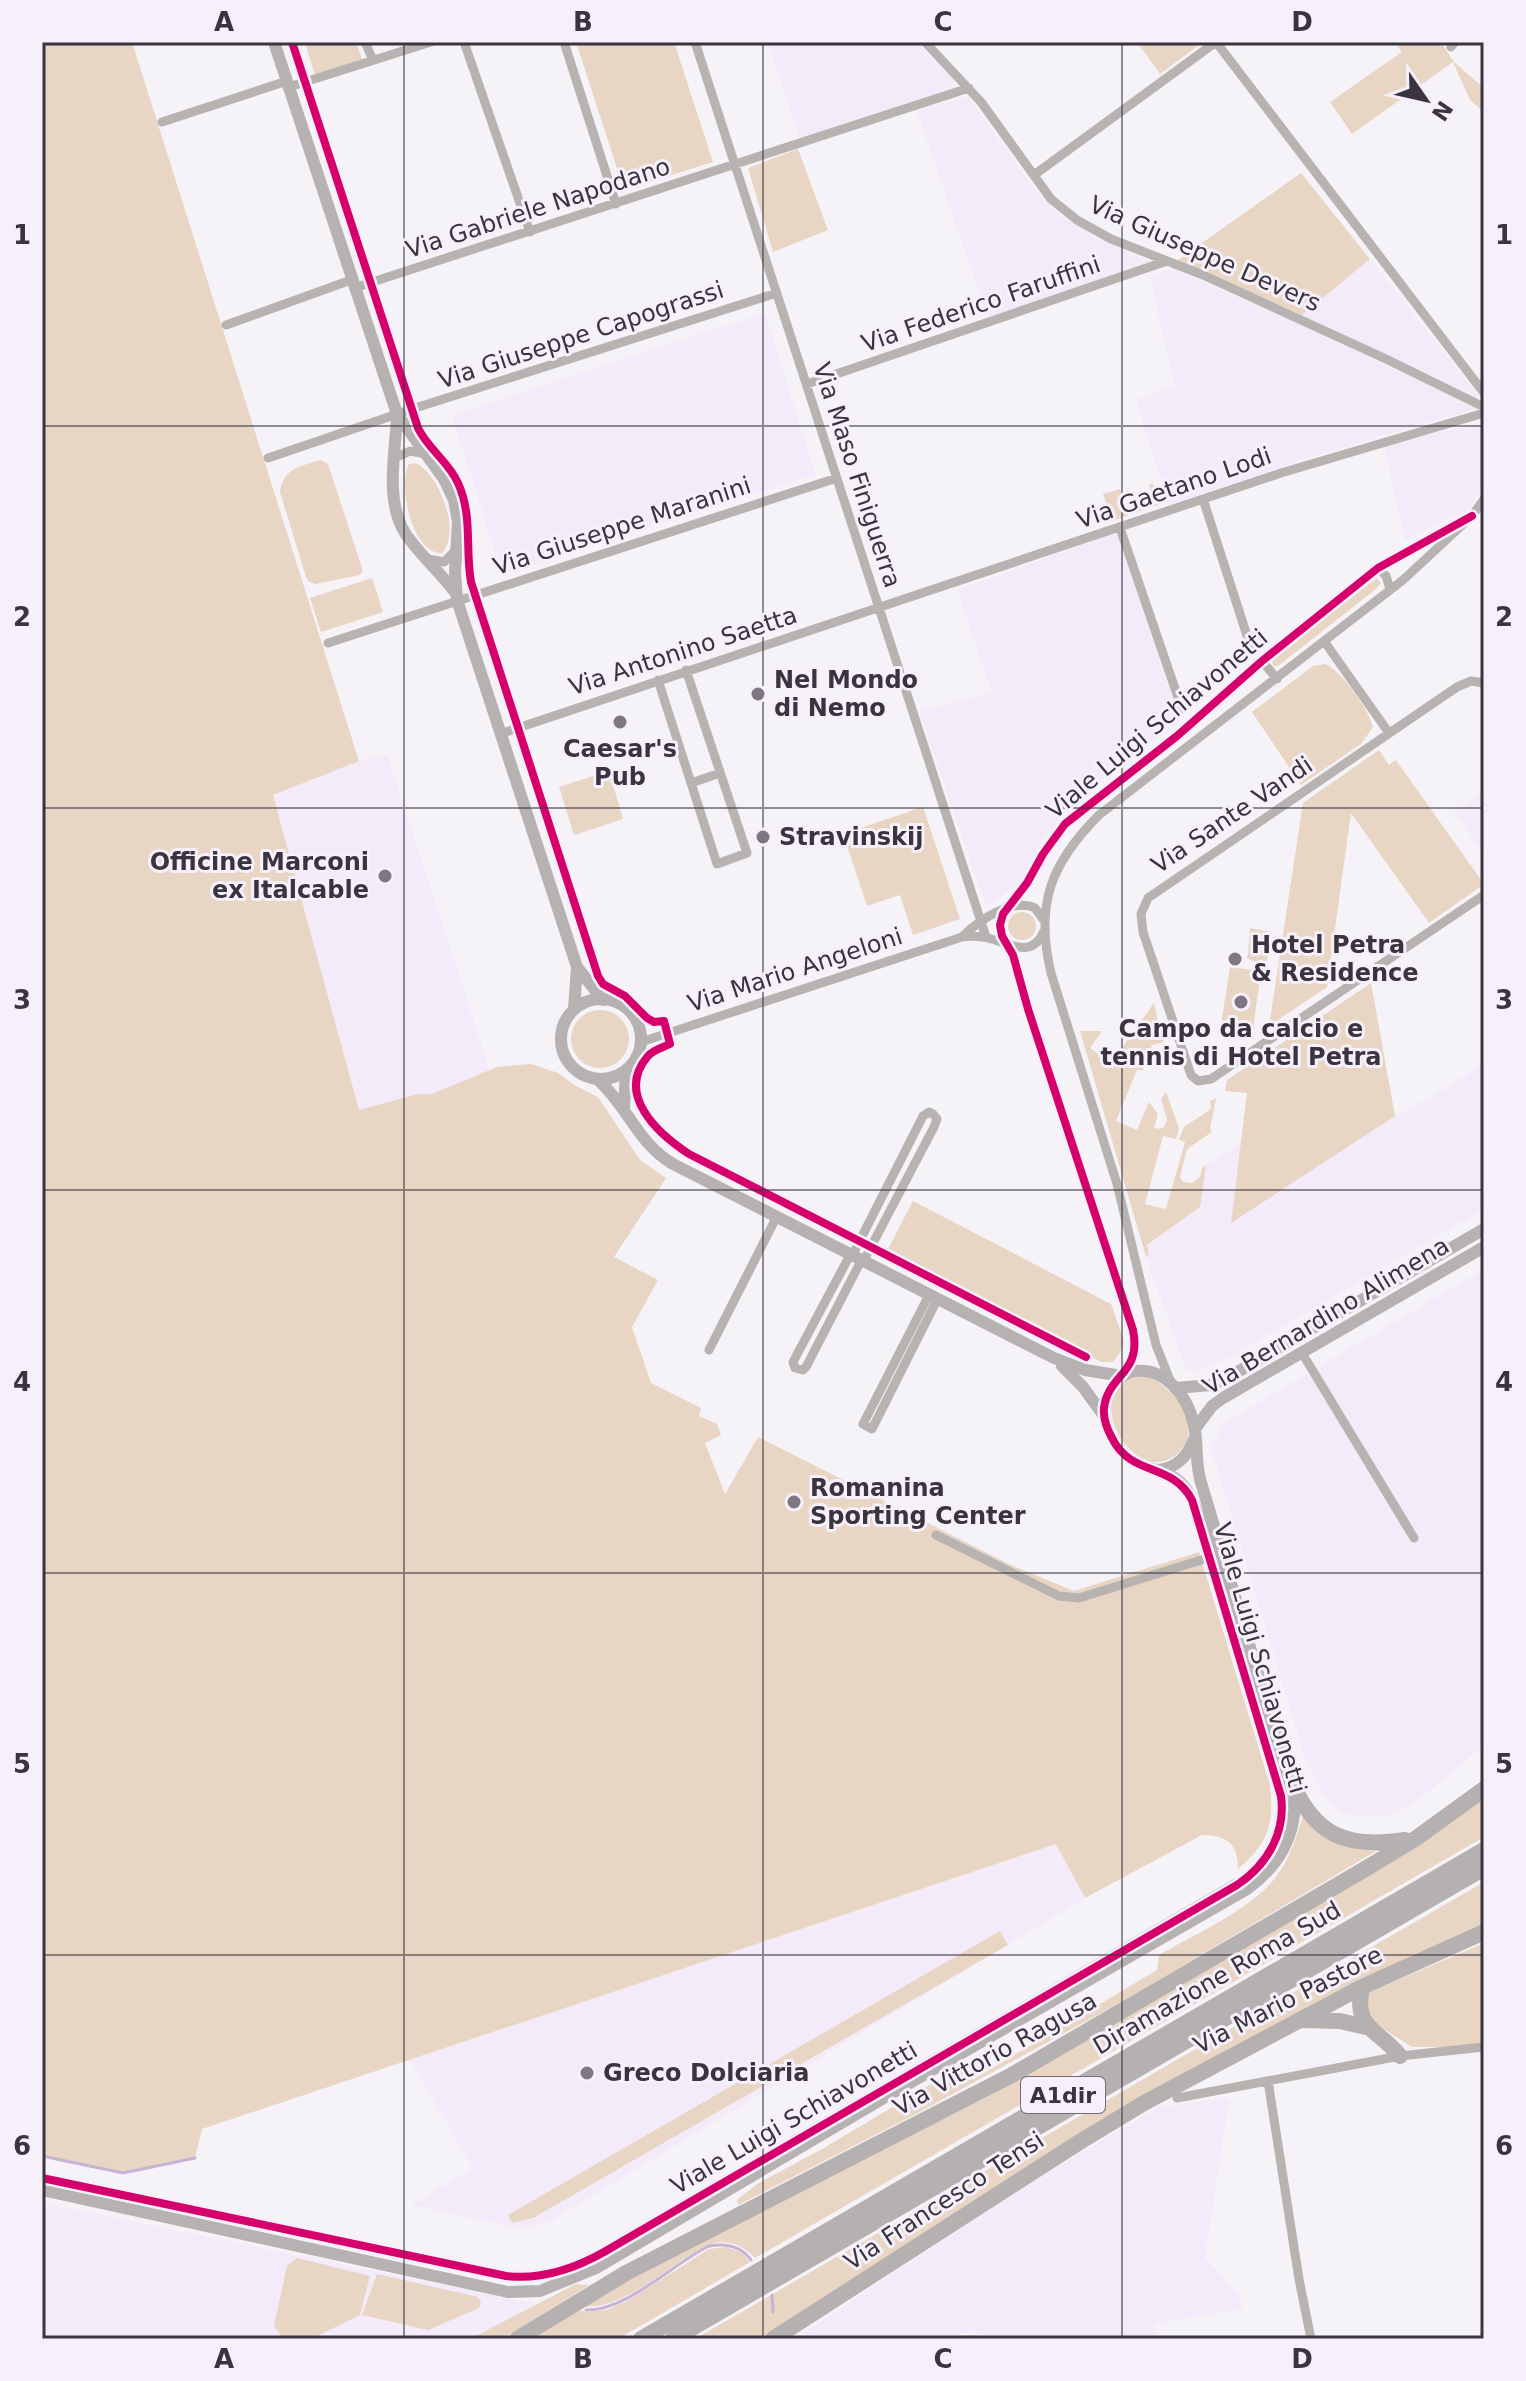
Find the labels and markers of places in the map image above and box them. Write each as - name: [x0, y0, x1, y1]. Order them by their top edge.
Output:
- place label: Nel Mondo di Nemo: [774, 666, 918, 722]
- marker: Nel Mondo di Nemo: [749, 685, 767, 703]
- marker: Caesar's Pub: [611, 713, 629, 731]
- place label: Caesar's Pub: [563, 735, 677, 791]
- place label: Stravinskij: [779, 823, 923, 851]
- marker: Stravinskij: [754, 828, 772, 846]
- place label: Officine Marconi ex Italcable: [150, 848, 369, 904]
- marker: Officine Marconi ex Italcable: [376, 867, 394, 885]
- place label: Hotel Petra & Residence: [1251, 931, 1419, 987]
- marker: Hotel Petra & Residence: [1226, 950, 1244, 968]
- marker: Campo da calcio e tennis di Hotel Petra: [1232, 993, 1250, 1011]
- place label: Campo da calcio e tennis di Hotel Petra: [1101, 1015, 1381, 1071]
- place label: Romanina Sporting Center: [810, 1474, 1026, 1530]
- marker: Romanina Sporting Center: [785, 1493, 803, 1511]
- place label: Greco Dolciaria: [603, 2059, 809, 2087]
- marker: Greco Dolciaria: [578, 2064, 596, 2082]

